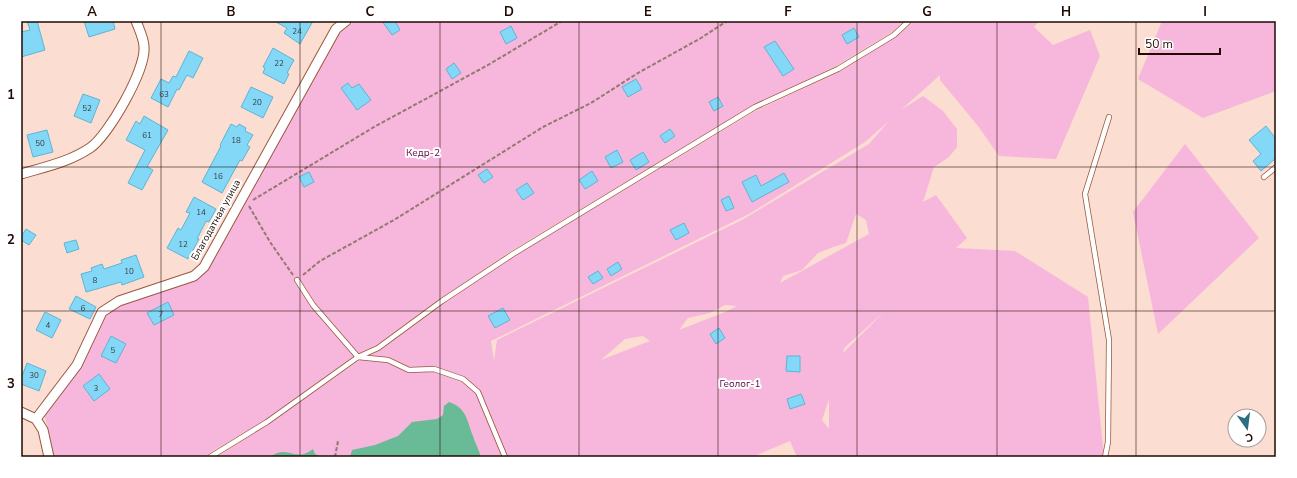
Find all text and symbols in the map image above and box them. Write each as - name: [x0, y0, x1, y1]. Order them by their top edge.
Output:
- text: A: [87, 3, 97, 21]
- text: B: [227, 3, 236, 21]
- text: C: [366, 3, 375, 21]
- text: D: [504, 3, 514, 21]
- text: E: [644, 3, 652, 21]
- text: F: [784, 3, 792, 21]
- text: G: [922, 3, 932, 21]
- text: H: [1061, 3, 1071, 21]
- text: I: [1203, 3, 1207, 21]
- house number: 24: [292, 26, 302, 37]
- scale bar: [1139, 30, 1220, 56]
- text: 50 m: [1145, 36, 1173, 52]
- house number: 22: [274, 58, 284, 69]
- text: 1: [7, 86, 15, 104]
- house number: 63: [159, 89, 169, 100]
- house number: 20: [252, 97, 262, 108]
- house number: 52: [82, 103, 92, 114]
- house number: 61: [142, 130, 152, 141]
- house number: 18: [231, 135, 241, 146]
- house number: 50: [35, 138, 45, 149]
- park label: Кедр-2: [406, 146, 440, 160]
- house number: 16: [213, 171, 223, 182]
- street label: Благодатная улица: [188, 177, 244, 263]
- house number: 14: [196, 207, 206, 218]
- text: 2: [7, 231, 15, 249]
- house number: 12: [178, 239, 188, 250]
- house number: 10: [124, 266, 134, 277]
- house number: 8: [93, 275, 98, 286]
- house number: 6: [81, 303, 86, 314]
- house number: 7: [159, 309, 164, 320]
- house number: 4: [46, 320, 51, 331]
- house number: 5: [111, 345, 116, 356]
- house number: 30: [29, 370, 39, 381]
- text: 3: [7, 375, 15, 393]
- park label: Геолог-1: [719, 377, 761, 391]
- house number: 3: [94, 383, 99, 394]
- north arrow: [1227, 408, 1267, 448]
- text: С: [1243, 429, 1255, 446]

